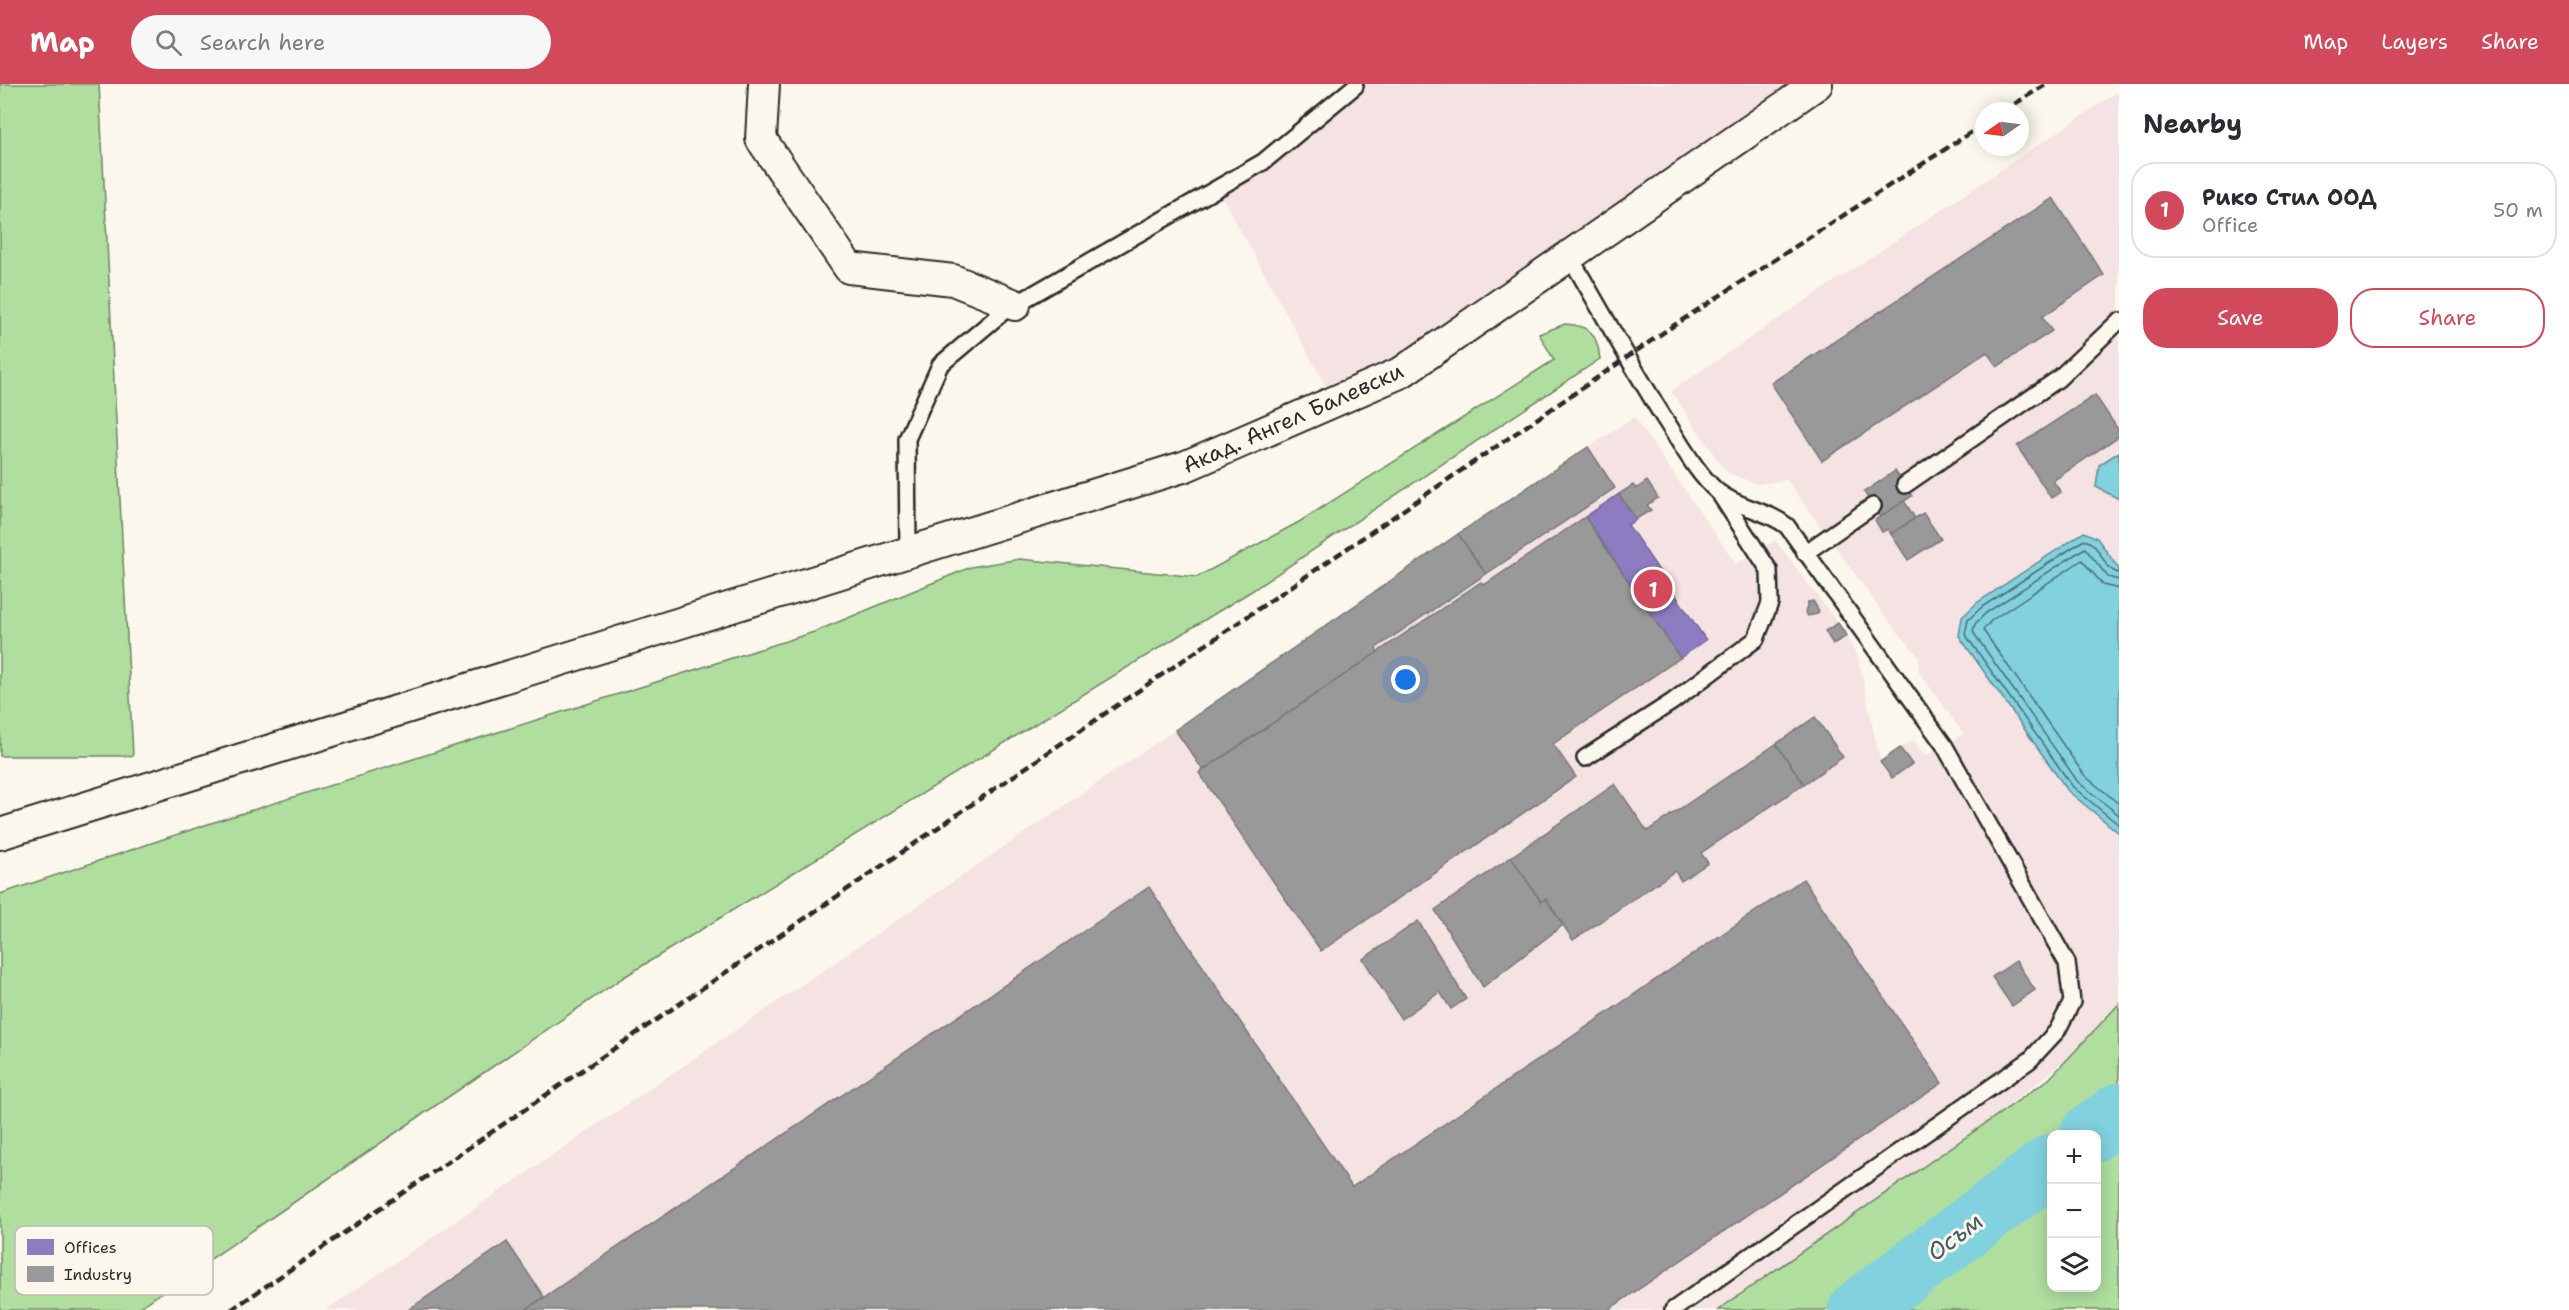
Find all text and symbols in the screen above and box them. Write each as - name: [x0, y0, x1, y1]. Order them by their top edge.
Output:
- search box: [131, 15, 551, 69]
- text: Map: [30, 23, 95, 61]
- icon: search: [152, 26, 185, 59]
- text: Search here: [200, 28, 325, 57]
- text: Map: [2303, 28, 2348, 56]
- text: Layers: [2381, 28, 2448, 56]
- text: Share: [2481, 28, 2539, 56]
- north arrow: [1975, 102, 2029, 156]
- text: Nearby: [2143, 106, 2242, 141]
- text: Рико Стил ООД: [2202, 183, 2377, 212]
- text: 1: [2160, 197, 2169, 223]
- text: 50 m: [2493, 197, 2543, 223]
- text: Office: [2202, 212, 2258, 238]
- button: Save: [2143, 288, 2338, 348]
- button: Share: [2350, 288, 2545, 348]
- street label: Акад. Ангел Балевски: [1178, 356, 1408, 480]
- pin: 1: [1634, 566, 1672, 612]
- your location: [1391, 665, 1420, 694]
- map controls: [2047, 1130, 2101, 1292]
- button: +: [2047, 1130, 2101, 1184]
- button: −: [2047, 1184, 2101, 1238]
- water label: Осъм: [1921, 1206, 1989, 1268]
- legend: [15, 1226, 213, 1295]
- text: Offices: [64, 1237, 117, 1258]
- button: layers: [2047, 1238, 2101, 1292]
- text: Industry: [64, 1264, 132, 1285]

